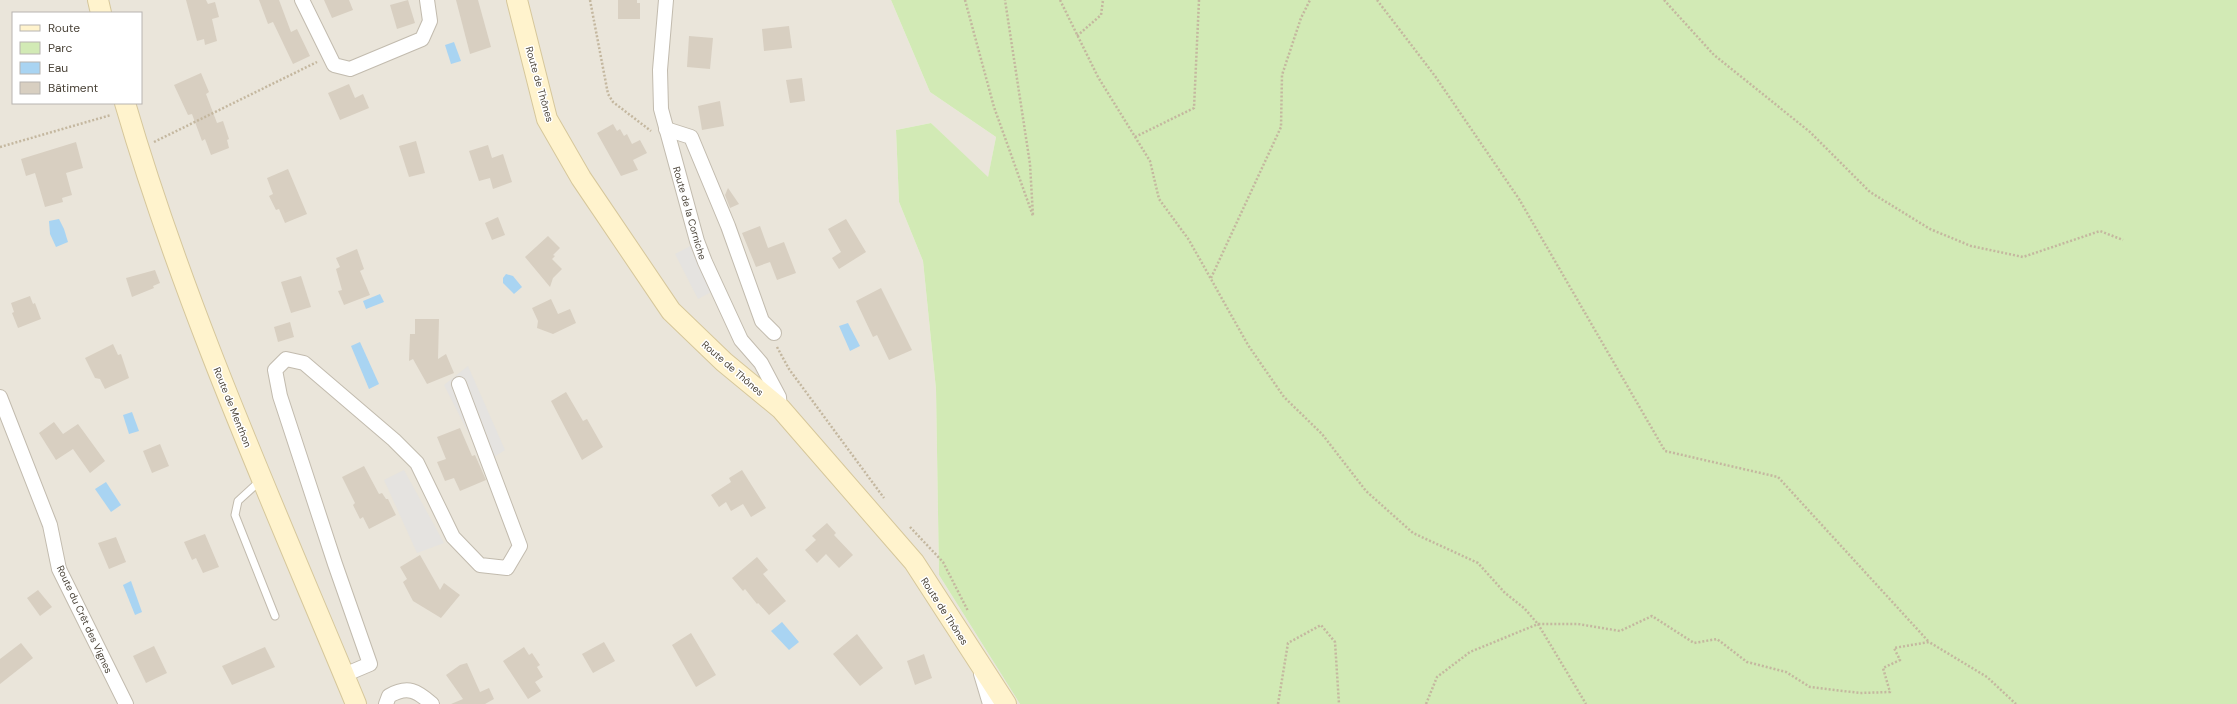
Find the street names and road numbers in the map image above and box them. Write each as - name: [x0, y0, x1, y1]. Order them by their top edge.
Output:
- street label: Route de Thônes: [523, 45, 556, 123]
- street label: Route de la Corniche: [670, 165, 709, 262]
- street label: Route de Thônes: [699, 338, 766, 399]
- street label: Route de Menthon: [211, 365, 255, 449]
- street label: Route du Crêt des Vignes: [54, 563, 115, 675]
- street label: Route de Thônes: [918, 575, 971, 647]

